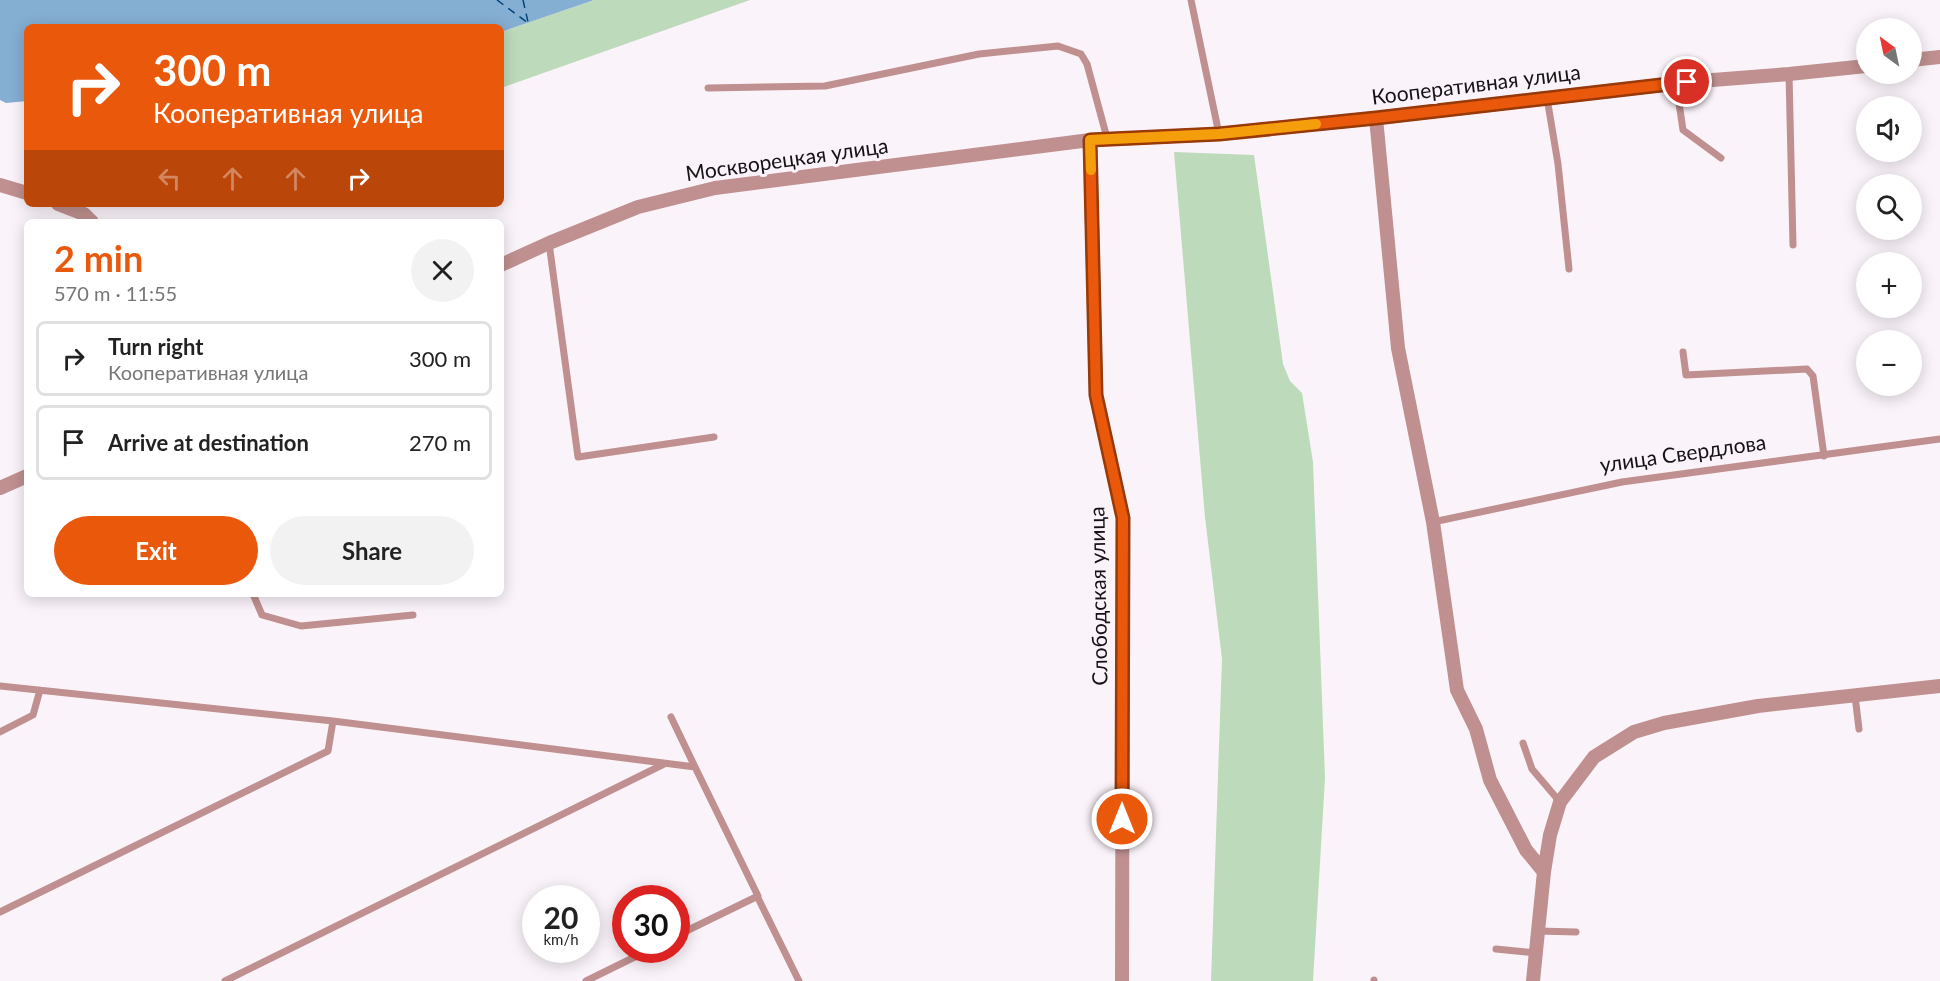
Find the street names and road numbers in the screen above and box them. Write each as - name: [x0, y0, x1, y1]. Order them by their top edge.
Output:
- street label: Кооперативная улица: [1370, 58, 1582, 109]
- street label: Москворецкая улица: [684, 132, 890, 185]
- street label: улица Свердлова: [1598, 428, 1768, 477]
- street label: Слободская улица: [1083, 506, 1112, 686]

